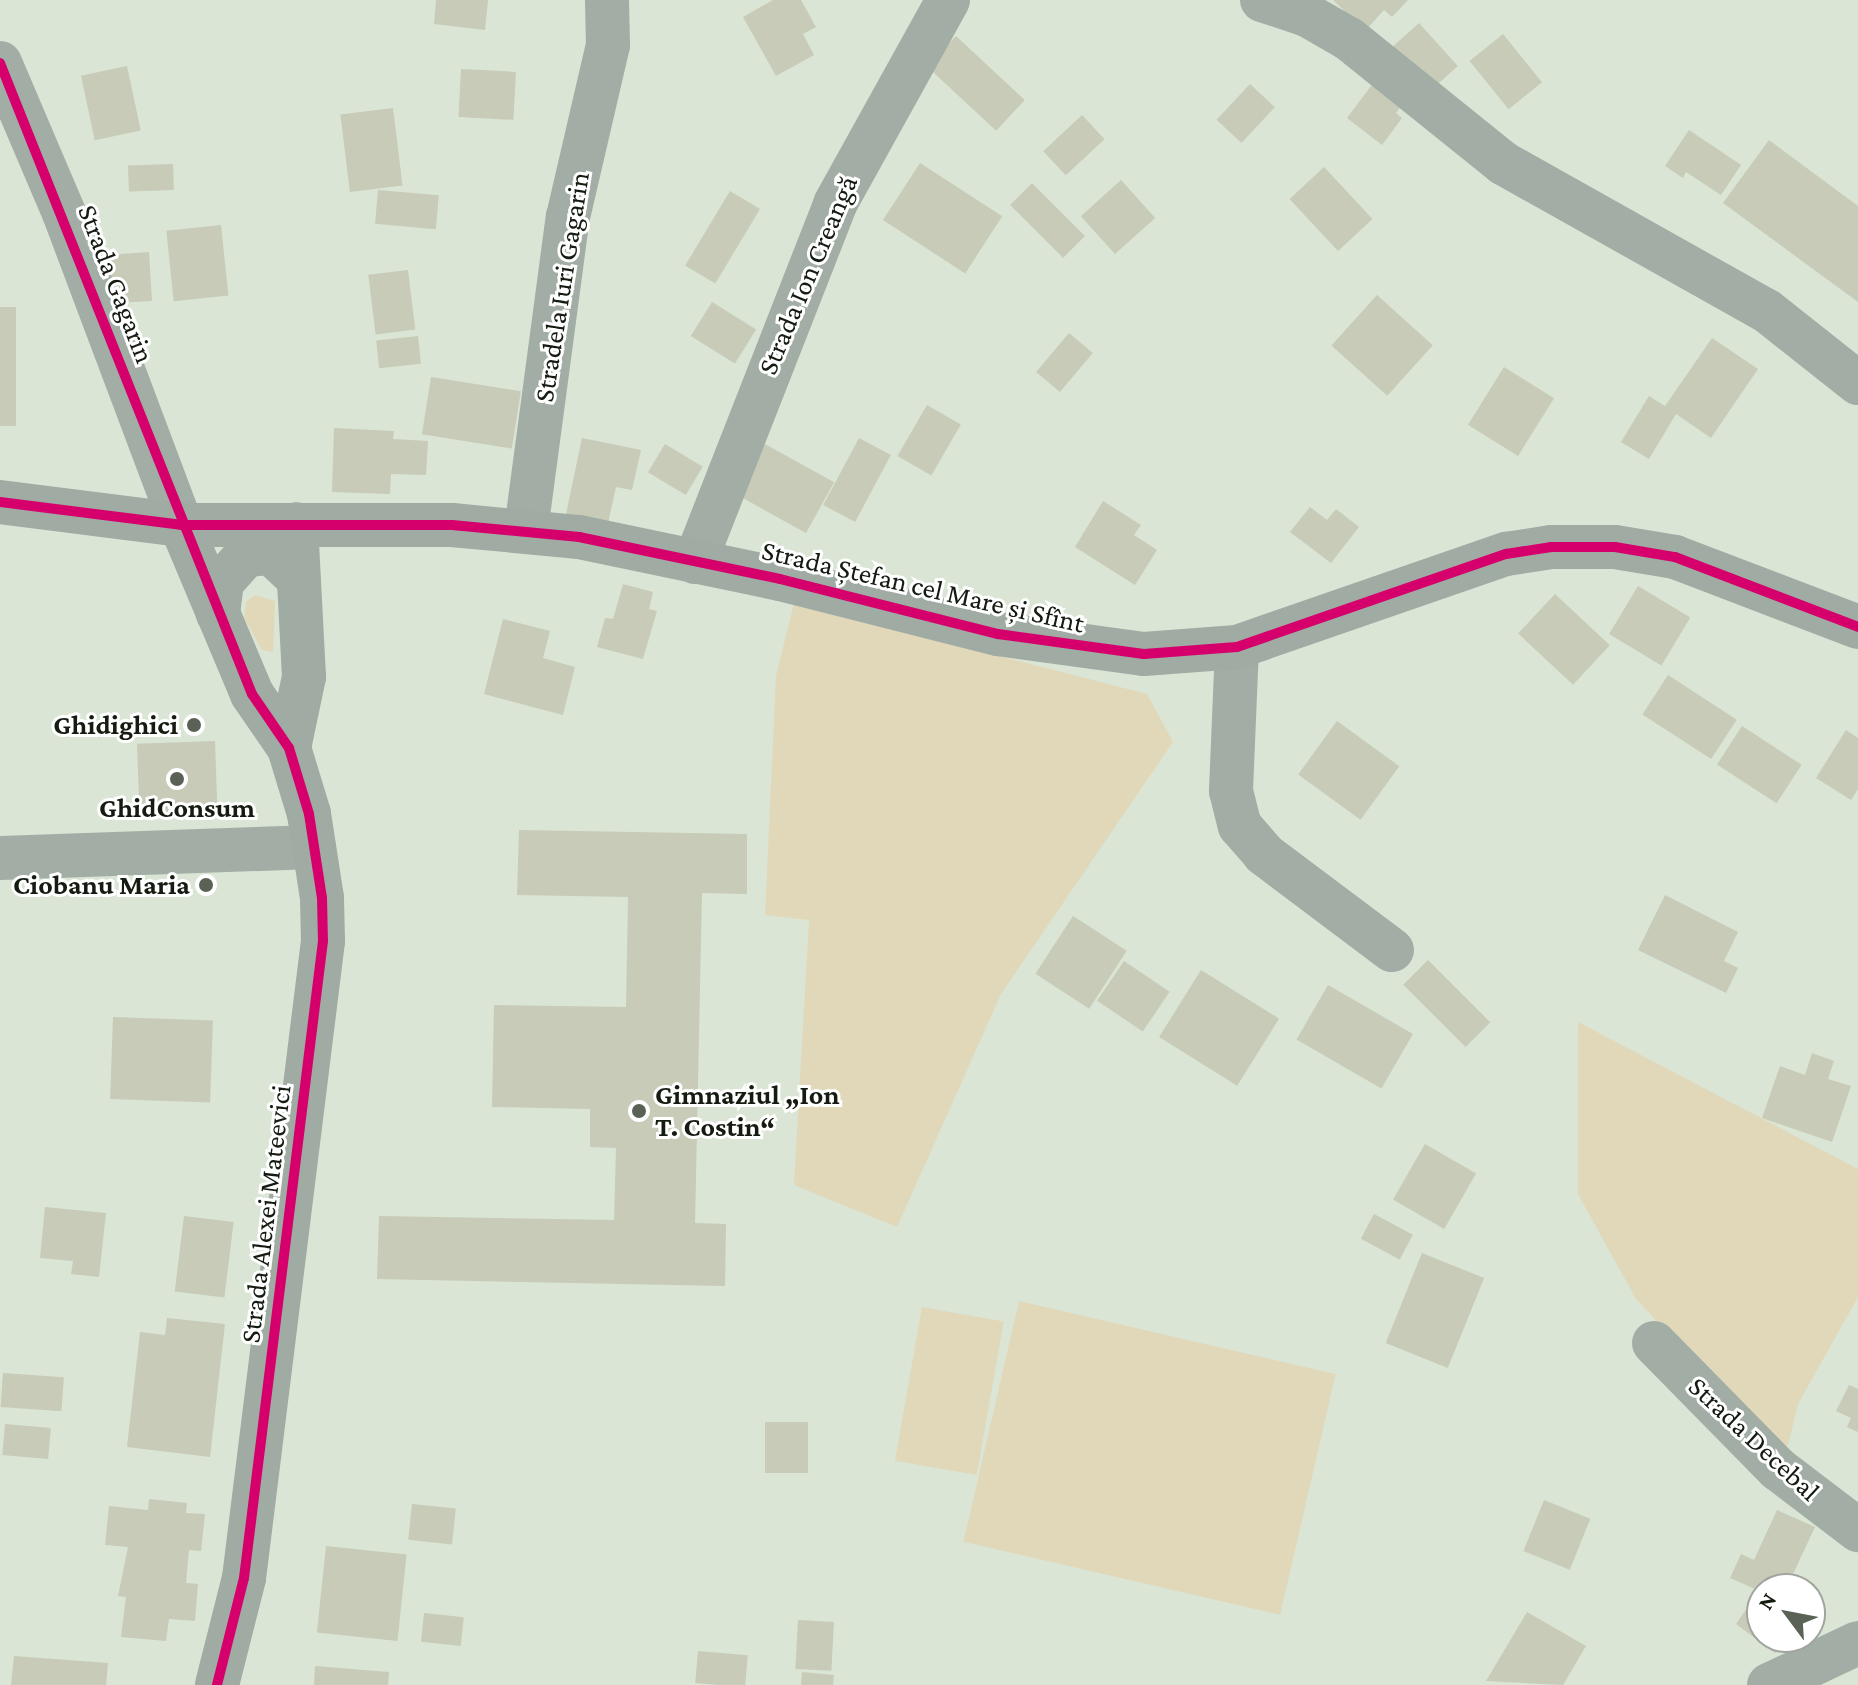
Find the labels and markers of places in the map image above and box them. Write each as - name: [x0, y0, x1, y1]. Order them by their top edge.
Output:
- place label: Ghidighici: [53, 708, 178, 742]
- marker: Ghidighici: [185, 716, 203, 734]
- marker: GhidConsum: [168, 770, 186, 788]
- place label: GhidConsum: [99, 791, 255, 825]
- place label: Ciobanu Maria: [13, 868, 190, 902]
- marker: Ciobanu Maria: [197, 876, 215, 894]
- place label: Gimnaziul „Ion T. Costin“: [655, 1078, 839, 1144]
- marker: Gimnaziul „Ion T. Costin“: [630, 1102, 648, 1120]

